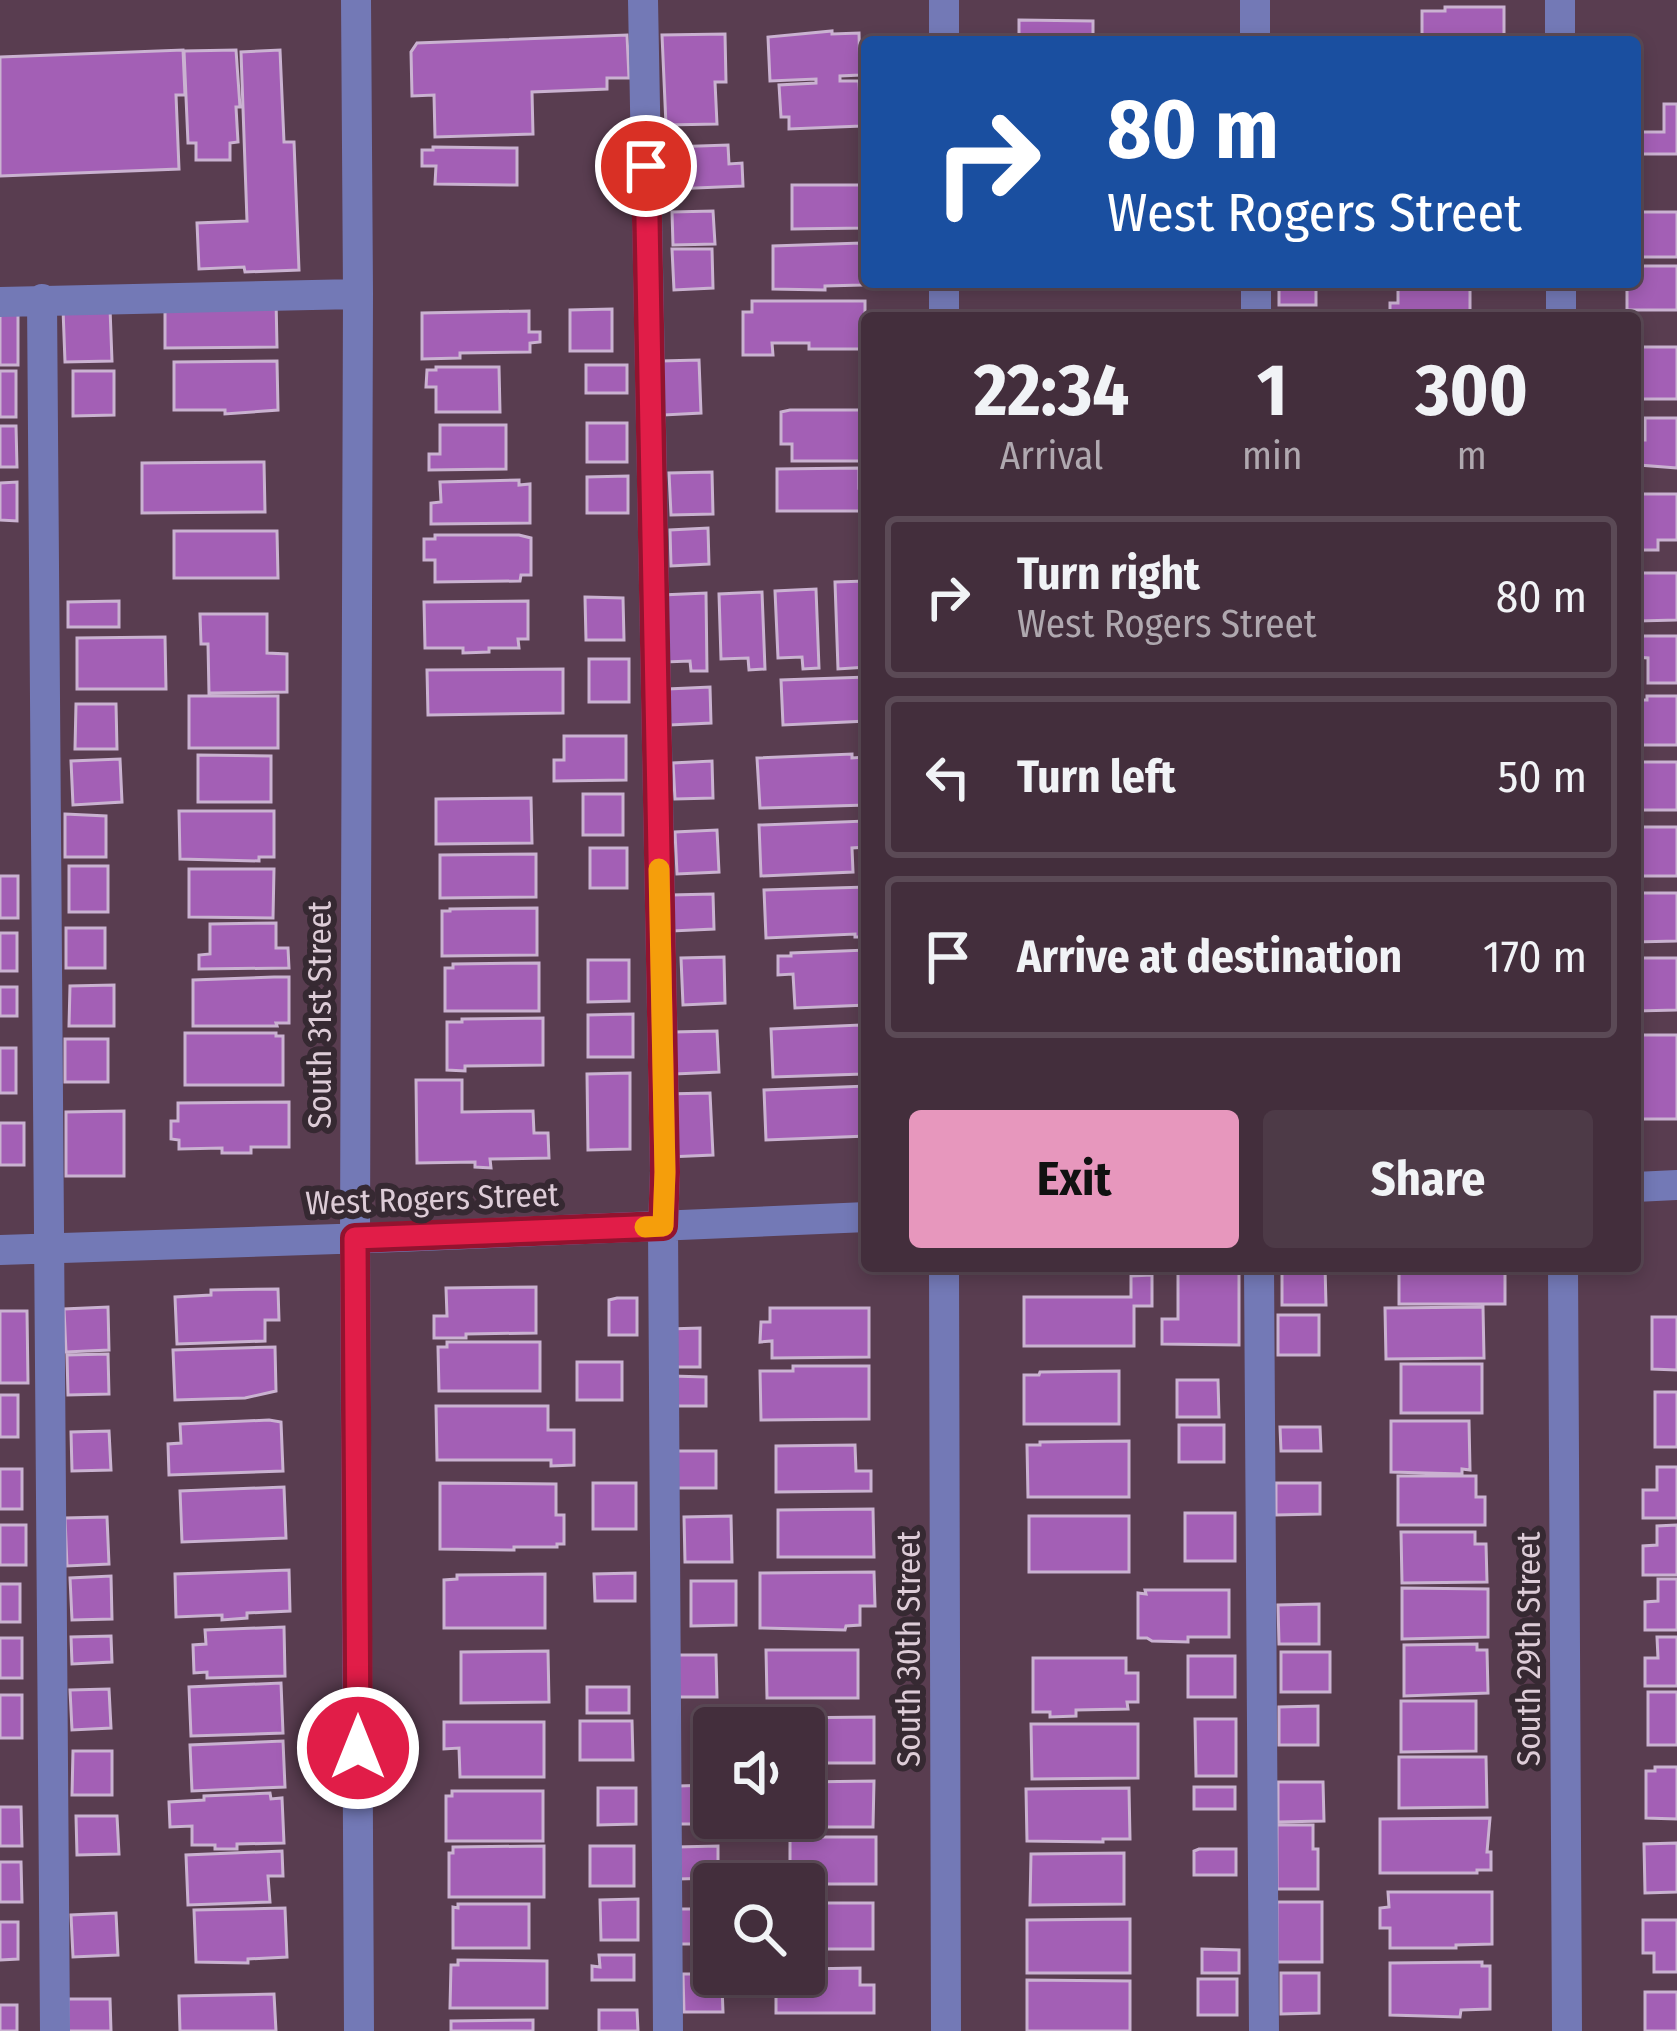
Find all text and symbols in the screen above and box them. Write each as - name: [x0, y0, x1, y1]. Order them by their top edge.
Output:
- text: 80 m: [1107, 79, 1279, 180]
- icon: right: [909, 84, 1065, 240]
- pin: [595, 115, 697, 217]
- icon: arrive: [613, 133, 679, 199]
- text: West Rogers Street: [1107, 181, 1522, 245]
- text: 22:34: [974, 348, 1129, 434]
- text: 1: [1257, 348, 1288, 434]
- text: 300: [1415, 348, 1528, 434]
- text: Arrival: [1000, 433, 1103, 479]
- text: min: [1242, 433, 1302, 479]
- text: m: [1457, 433, 1487, 479]
- text: Turn right: [1017, 547, 1200, 601]
- icon: right: [915, 564, 981, 630]
- text: 80 m: [1496, 570, 1587, 624]
- text: West Rogers Street: [1017, 601, 1317, 647]
- icon: left: [915, 744, 981, 810]
- text: Turn left: [1017, 750, 1176, 804]
- text: 50 m: [1498, 750, 1587, 804]
- street label: South 31st Street: [300, 901, 340, 1129]
- icon: arrive: [915, 924, 981, 990]
- text: Arrive at destination: [1017, 930, 1402, 984]
- text: 170 m: [1483, 930, 1587, 984]
- button: Exit: [909, 1110, 1239, 1248]
- button: Share: [1263, 1110, 1593, 1248]
- street label: West Rogers Street: [305, 1175, 560, 1223]
- street label: South 30th Street: [889, 1531, 929, 1767]
- street label: South 29th Street: [1509, 1532, 1549, 1766]
- position arrow: [295, 1685, 421, 1811]
- map controls: [693, 1707, 825, 1995]
- button: sound: [693, 1707, 825, 1839]
- button: search: [693, 1863, 825, 1995]

